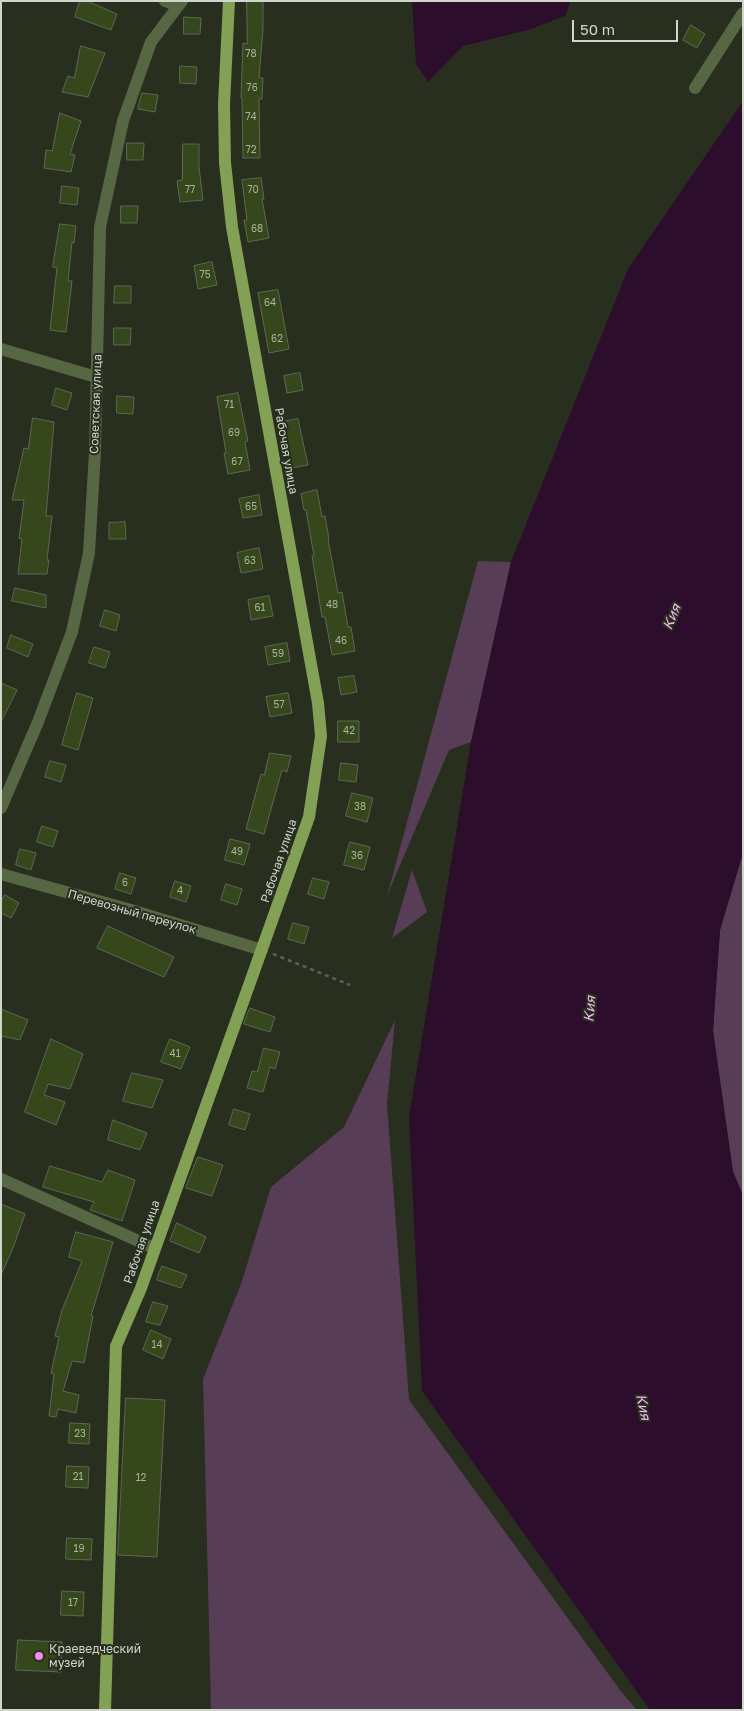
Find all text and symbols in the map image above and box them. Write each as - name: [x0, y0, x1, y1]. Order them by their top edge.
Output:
- scale bar: [574, 10, 680, 42]
- text: 50 m: [580, 20, 615, 38]
- house number: 78: [245, 48, 257, 60]
- house number: 76: [246, 82, 258, 94]
- house number: 74: [245, 111, 257, 123]
- house number: 72: [245, 144, 257, 156]
- house number: 77: [185, 184, 195, 196]
- house number: 70: [247, 184, 259, 196]
- house number: 68: [251, 223, 263, 235]
- house number: 75: [199, 269, 211, 281]
- house number: 64: [264, 297, 276, 309]
- house number: 62: [271, 333, 283, 345]
- street label: Советская улица: [87, 354, 105, 454]
- house number: 71: [224, 399, 234, 411]
- street label: Рабочая улица: [271, 407, 301, 495]
- house number: 69: [228, 427, 240, 439]
- house number: 67: [231, 456, 243, 468]
- house number: 65: [245, 501, 257, 513]
- house number: 63: [244, 555, 256, 567]
- house number: 48: [326, 599, 338, 611]
- house number: 61: [255, 602, 265, 614]
- water label: Кия: [659, 602, 685, 632]
- house number: 46: [335, 635, 347, 647]
- house number: 59: [272, 648, 284, 660]
- house number: 57: [273, 699, 285, 711]
- house number: 42: [343, 725, 355, 737]
- house number: 38: [354, 801, 366, 813]
- street label: Рабочая улица: [258, 817, 300, 905]
- house number: 49: [231, 846, 243, 858]
- house number: 36: [351, 850, 363, 862]
- house number: 6: [122, 877, 128, 889]
- house number: 4: [177, 885, 183, 897]
- street label: Перевозный переулок: [66, 887, 198, 937]
- water label: Кия: [580, 995, 600, 1023]
- house number: 41: [170, 1048, 180, 1060]
- street label: Рабочая улица: [121, 1198, 163, 1286]
- house number: 14: [152, 1339, 162, 1351]
- water label: Кия: [632, 1392, 654, 1422]
- house number: 23: [74, 1428, 86, 1440]
- house number: 21: [73, 1471, 83, 1483]
- house number: 12: [136, 1472, 146, 1484]
- house number: 19: [74, 1543, 84, 1555]
- house number: 17: [68, 1597, 78, 1609]
- place label: Краеведческий музей: [49, 1642, 141, 1670]
- marker: Краеведческий музей: [33, 1650, 45, 1662]

